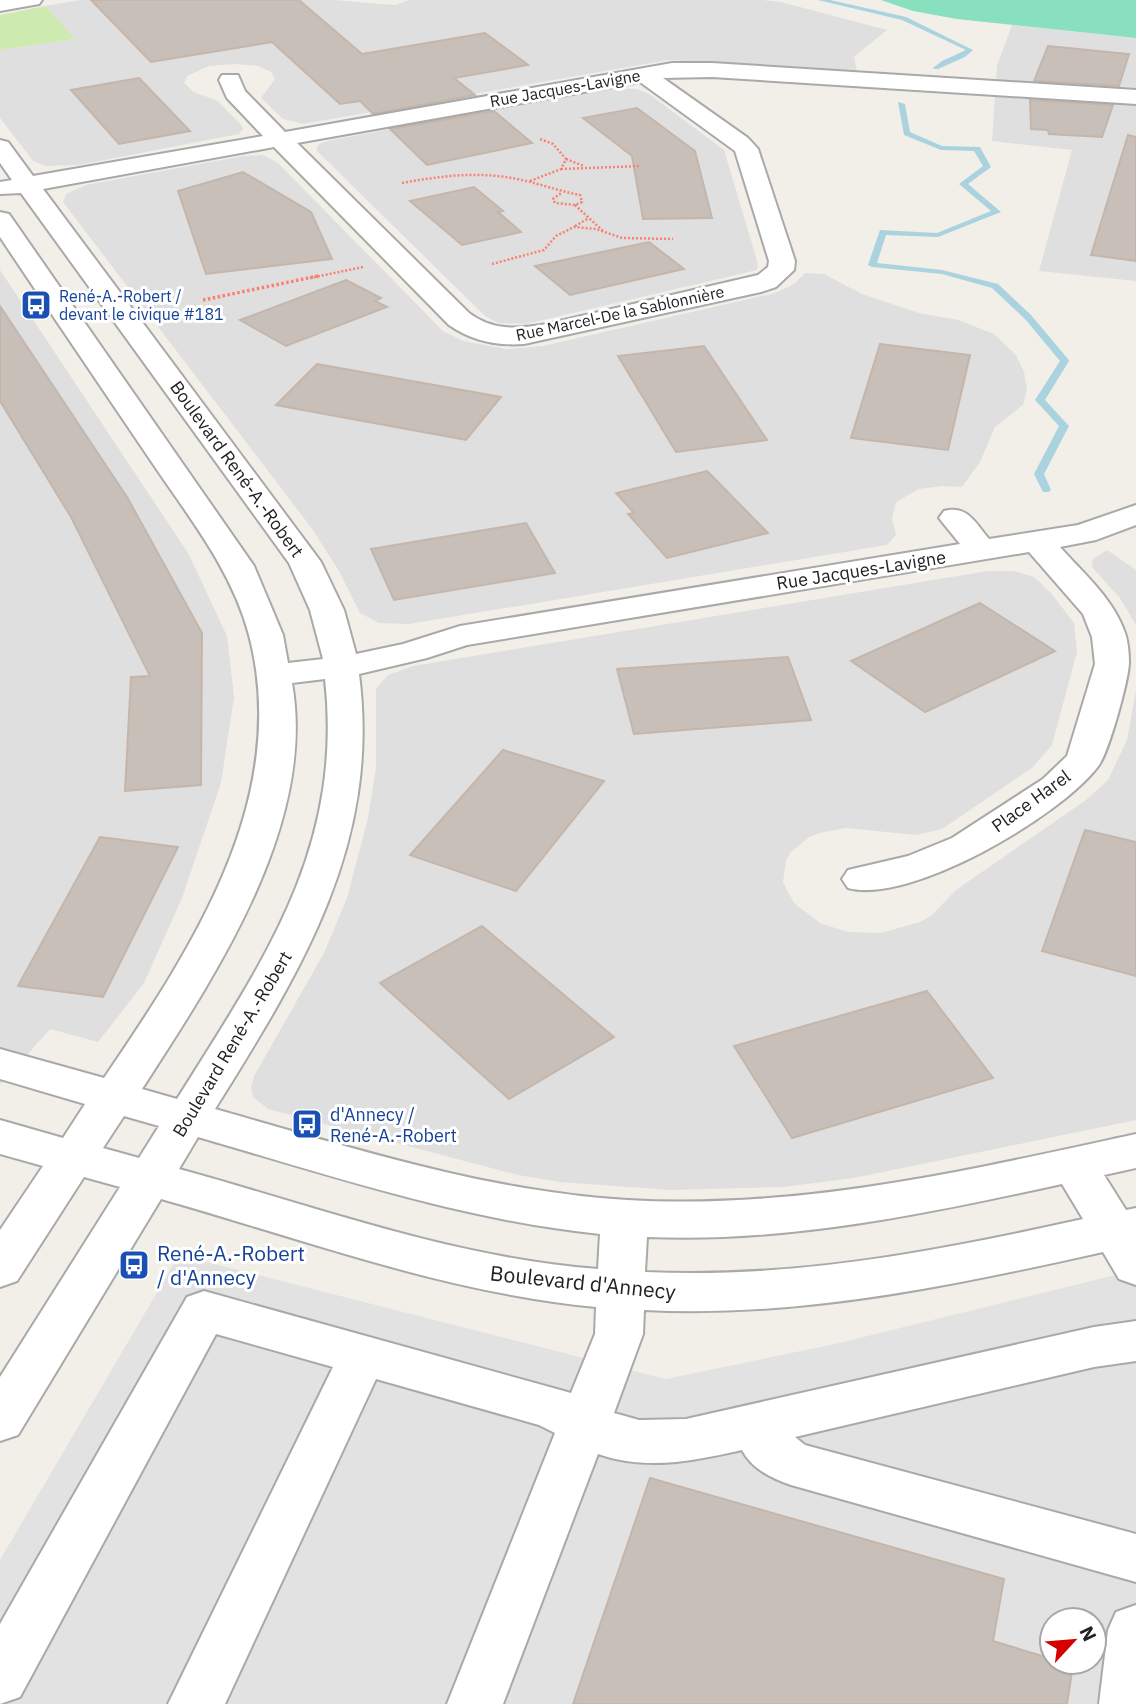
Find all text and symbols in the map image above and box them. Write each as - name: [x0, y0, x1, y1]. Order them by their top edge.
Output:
- street label: Rue Jacques-Lavigne: [488, 65, 642, 111]
- street label: Rue Marcel-De la Sablonnière: [514, 281, 726, 345]
- place label: René-A.-Robert / devant le civique #181: [59, 286, 224, 324]
- bus stop icon: René-A.-Robert / devant le civique #181: [19, 288, 53, 322]
- street label: Boulevard René-A.-Robert: [165, 376, 309, 562]
- street label: Rue Jacques-Lavigne: [775, 545, 948, 595]
- street label: Place Harel: [987, 765, 1075, 837]
- street label: Boulevard René-A.-Robert: [167, 947, 297, 1141]
- place label: d'Annecy / René-A.-Robert: [330, 1103, 457, 1147]
- bus stop icon: d'Annecy / René-A.-Robert: [290, 1107, 324, 1141]
- place label: René-A.-Robert / d'Annecy: [157, 1239, 305, 1291]
- bus stop icon: René-A.-Robert / d'Annecy: [117, 1248, 151, 1282]
- street label: Boulevard d'Annecy: [489, 1258, 678, 1306]
- north arrow: [1038, 1606, 1108, 1676]
- text: N: [1074, 1622, 1102, 1645]

